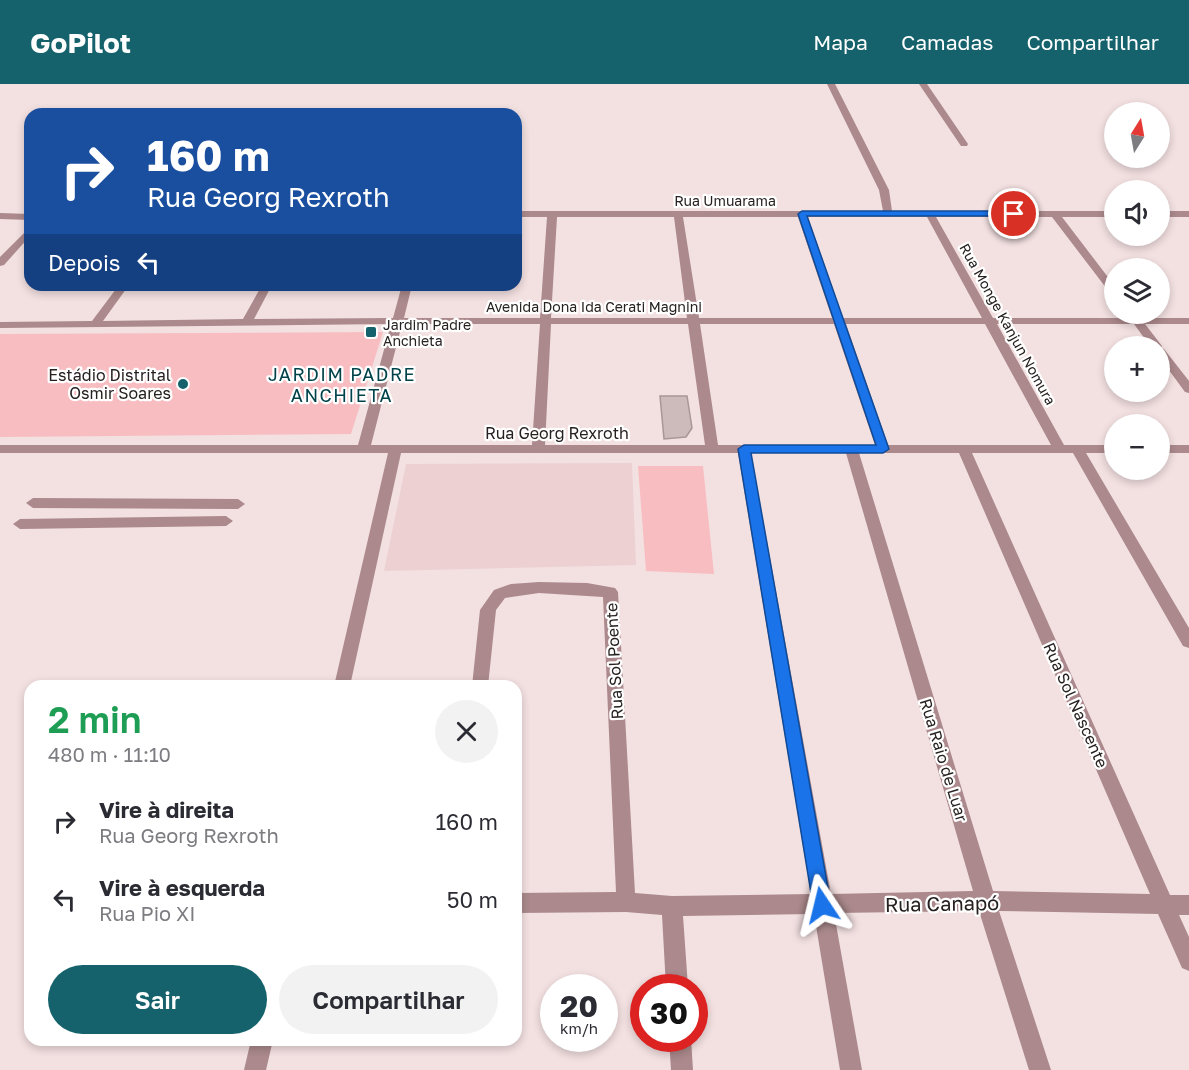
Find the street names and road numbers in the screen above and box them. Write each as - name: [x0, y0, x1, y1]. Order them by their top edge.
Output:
- street label: Rua Umuarama: [674, 192, 776, 209]
- street label: Rua Monge Kanjun Nomura: [956, 240, 1060, 408]
- street label: Avenida Dona Ida Cerati Magnini: [486, 298, 702, 315]
- street label: Rua Georg Rexroth: [485, 423, 629, 443]
- street label: Rua Sol Poente: [601, 602, 627, 720]
- street label: Rua Sol Nascente: [1039, 639, 1113, 771]
- street label: Rua Raio de Luar: [916, 696, 972, 824]
- street label: Rua Canapó: [885, 890, 999, 916]

